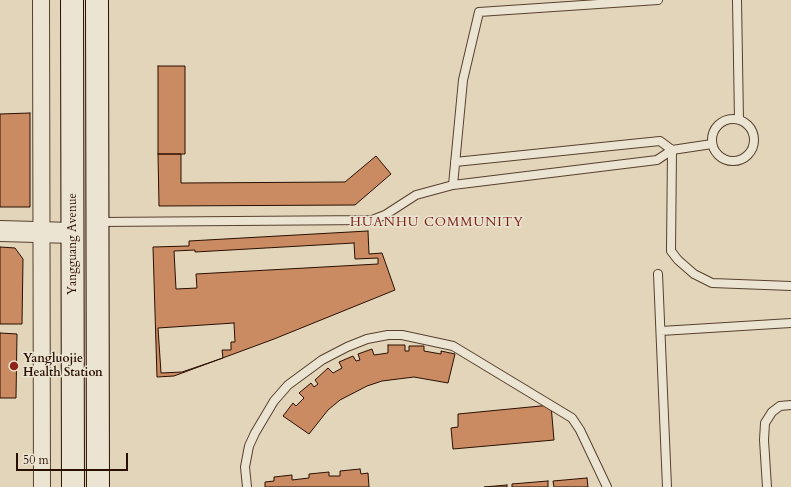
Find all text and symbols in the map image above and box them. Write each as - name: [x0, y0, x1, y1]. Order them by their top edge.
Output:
- street label: Yangguang Avenue: [66, 193, 80, 295]
- district label: HUANHU COMMUNITY: [350, 215, 524, 231]
- place label: Yangluojie Health Station: [23, 352, 103, 380]
- marker: Yangluojie Health Station: [8, 360, 20, 372]
- scale bar: [18, 445, 130, 471]
- text: 50 m: [23, 452, 49, 468]

